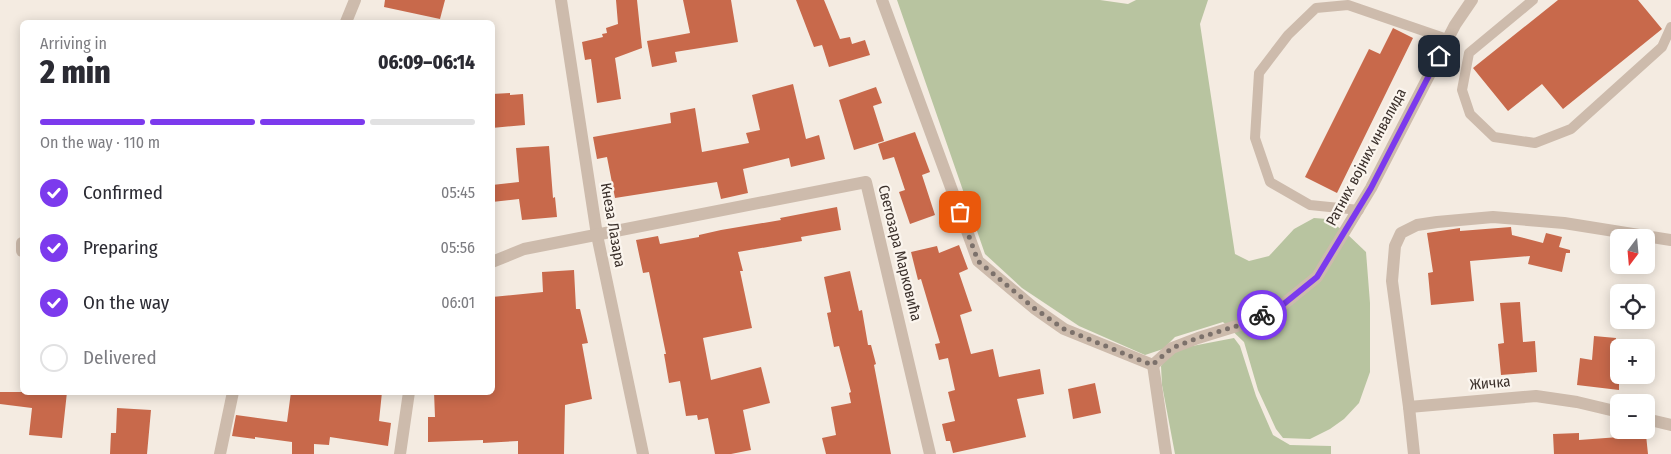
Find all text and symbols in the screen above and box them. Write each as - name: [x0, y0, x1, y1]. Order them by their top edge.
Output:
- text: Arriving in: [40, 34, 107, 53]
- pin: [1418, 35, 1460, 77]
- icon: home: [1425, 42, 1453, 70]
- text: 06:09–06:14: [378, 51, 475, 74]
- text: 2 min: [40, 53, 111, 91]
- street label: Ратних војних инвалида: [1322, 85, 1410, 229]
- text: On the way · 110 m: [40, 133, 160, 152]
- icon: check: [40, 179, 68, 207]
- text: Confirmed: [83, 181, 163, 204]
- street label: Кнеза Лазара: [597, 181, 629, 269]
- text: 05:45: [441, 183, 475, 202]
- street label: Светозара Марковића: [874, 183, 926, 323]
- pin: [939, 191, 981, 233]
- icon: bag: [946, 198, 974, 226]
- north arrow: [1610, 229, 1655, 274]
- map controls: [1610, 229, 1655, 439]
- icon: check: [40, 234, 68, 262]
- text: Preparing: [83, 236, 158, 259]
- text: 05:56: [441, 238, 475, 257]
- button: locate: [1610, 284, 1655, 329]
- icon: check: [40, 289, 68, 317]
- courier: [1237, 290, 1287, 340]
- text: On the way: [83, 291, 169, 314]
- text: 06:01: [441, 293, 475, 312]
- icon: bike: [1248, 301, 1276, 329]
- button: +: [1610, 339, 1655, 384]
- text: Delivered: [83, 346, 157, 369]
- street label: Жичка: [1469, 372, 1511, 394]
- button: −: [1610, 394, 1655, 439]

